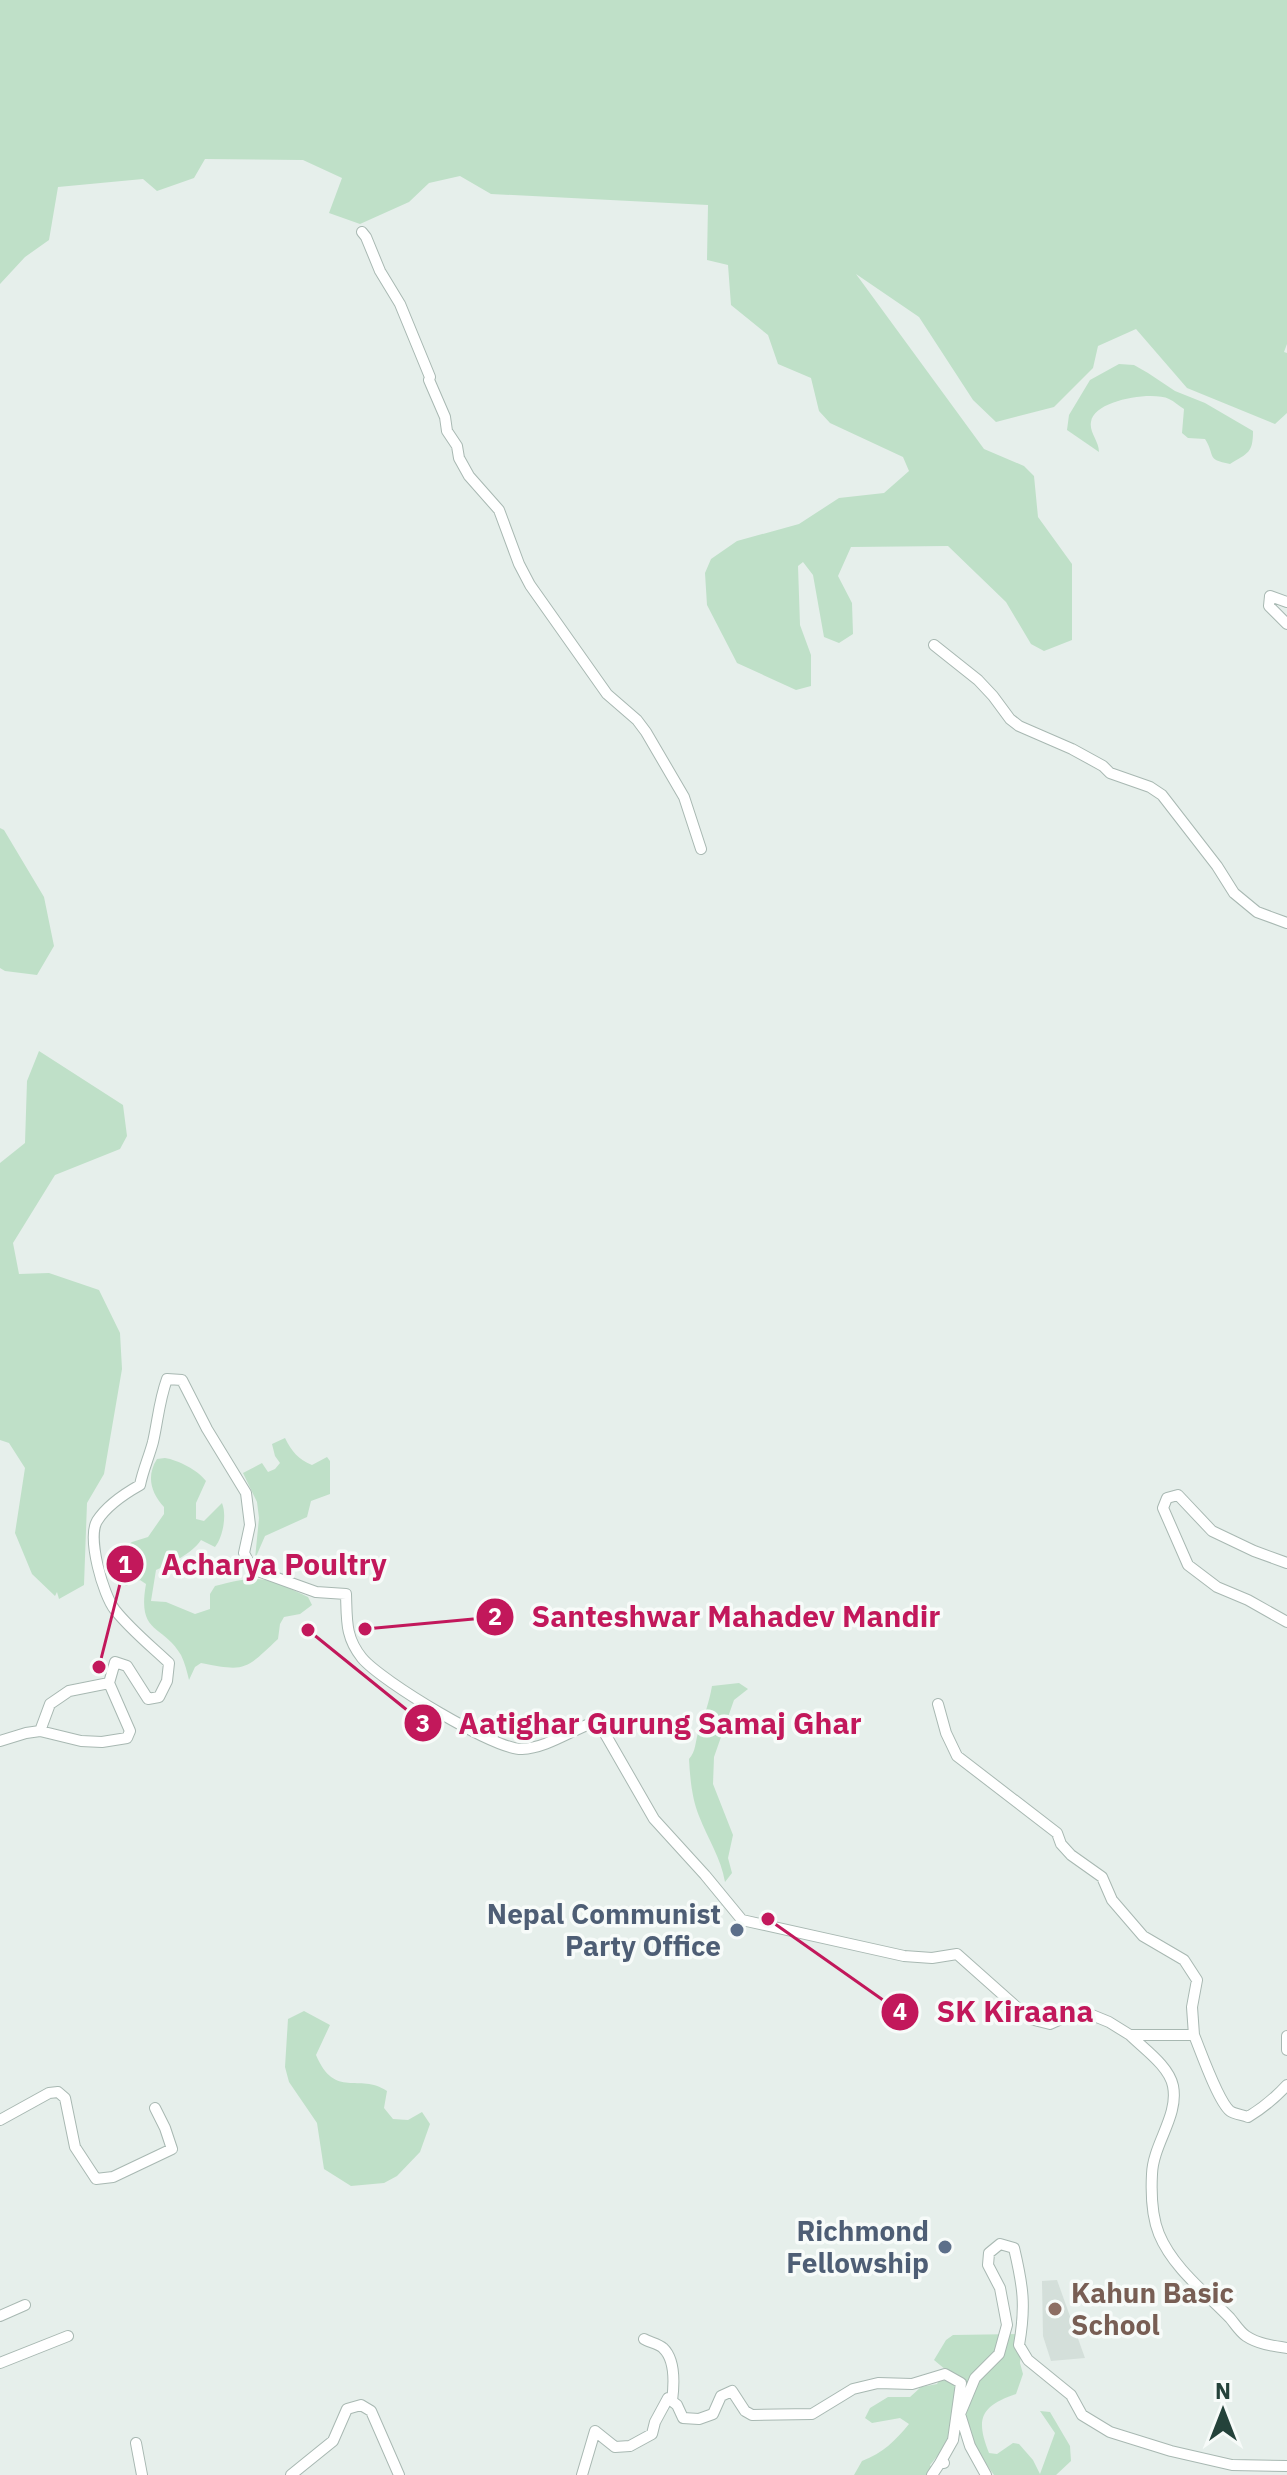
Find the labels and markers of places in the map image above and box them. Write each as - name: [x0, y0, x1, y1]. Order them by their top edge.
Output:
- callout: Acharya Poultry: [105, 1537, 403, 1591]
- callout: Santeshwar Mahadev Mandir: [475, 1590, 956, 1644]
- callout: Aatighar Gurung Samaj Ghar: [403, 1696, 878, 1750]
- place label: Nepal Communist Party Office: [487, 1895, 721, 1964]
- marker: Nepal Communist Party Office: [728, 1921, 746, 1939]
- callout: SK Kiraana: [880, 1985, 1109, 2039]
- place label: Richmond Fellowship: [786, 2212, 929, 2281]
- marker: Richmond Fellowship: [936, 2238, 954, 2256]
- place label: Kahun Basic School: [1071, 2274, 1234, 2343]
- marker: Kahun Basic School: [1046, 2300, 1064, 2318]

